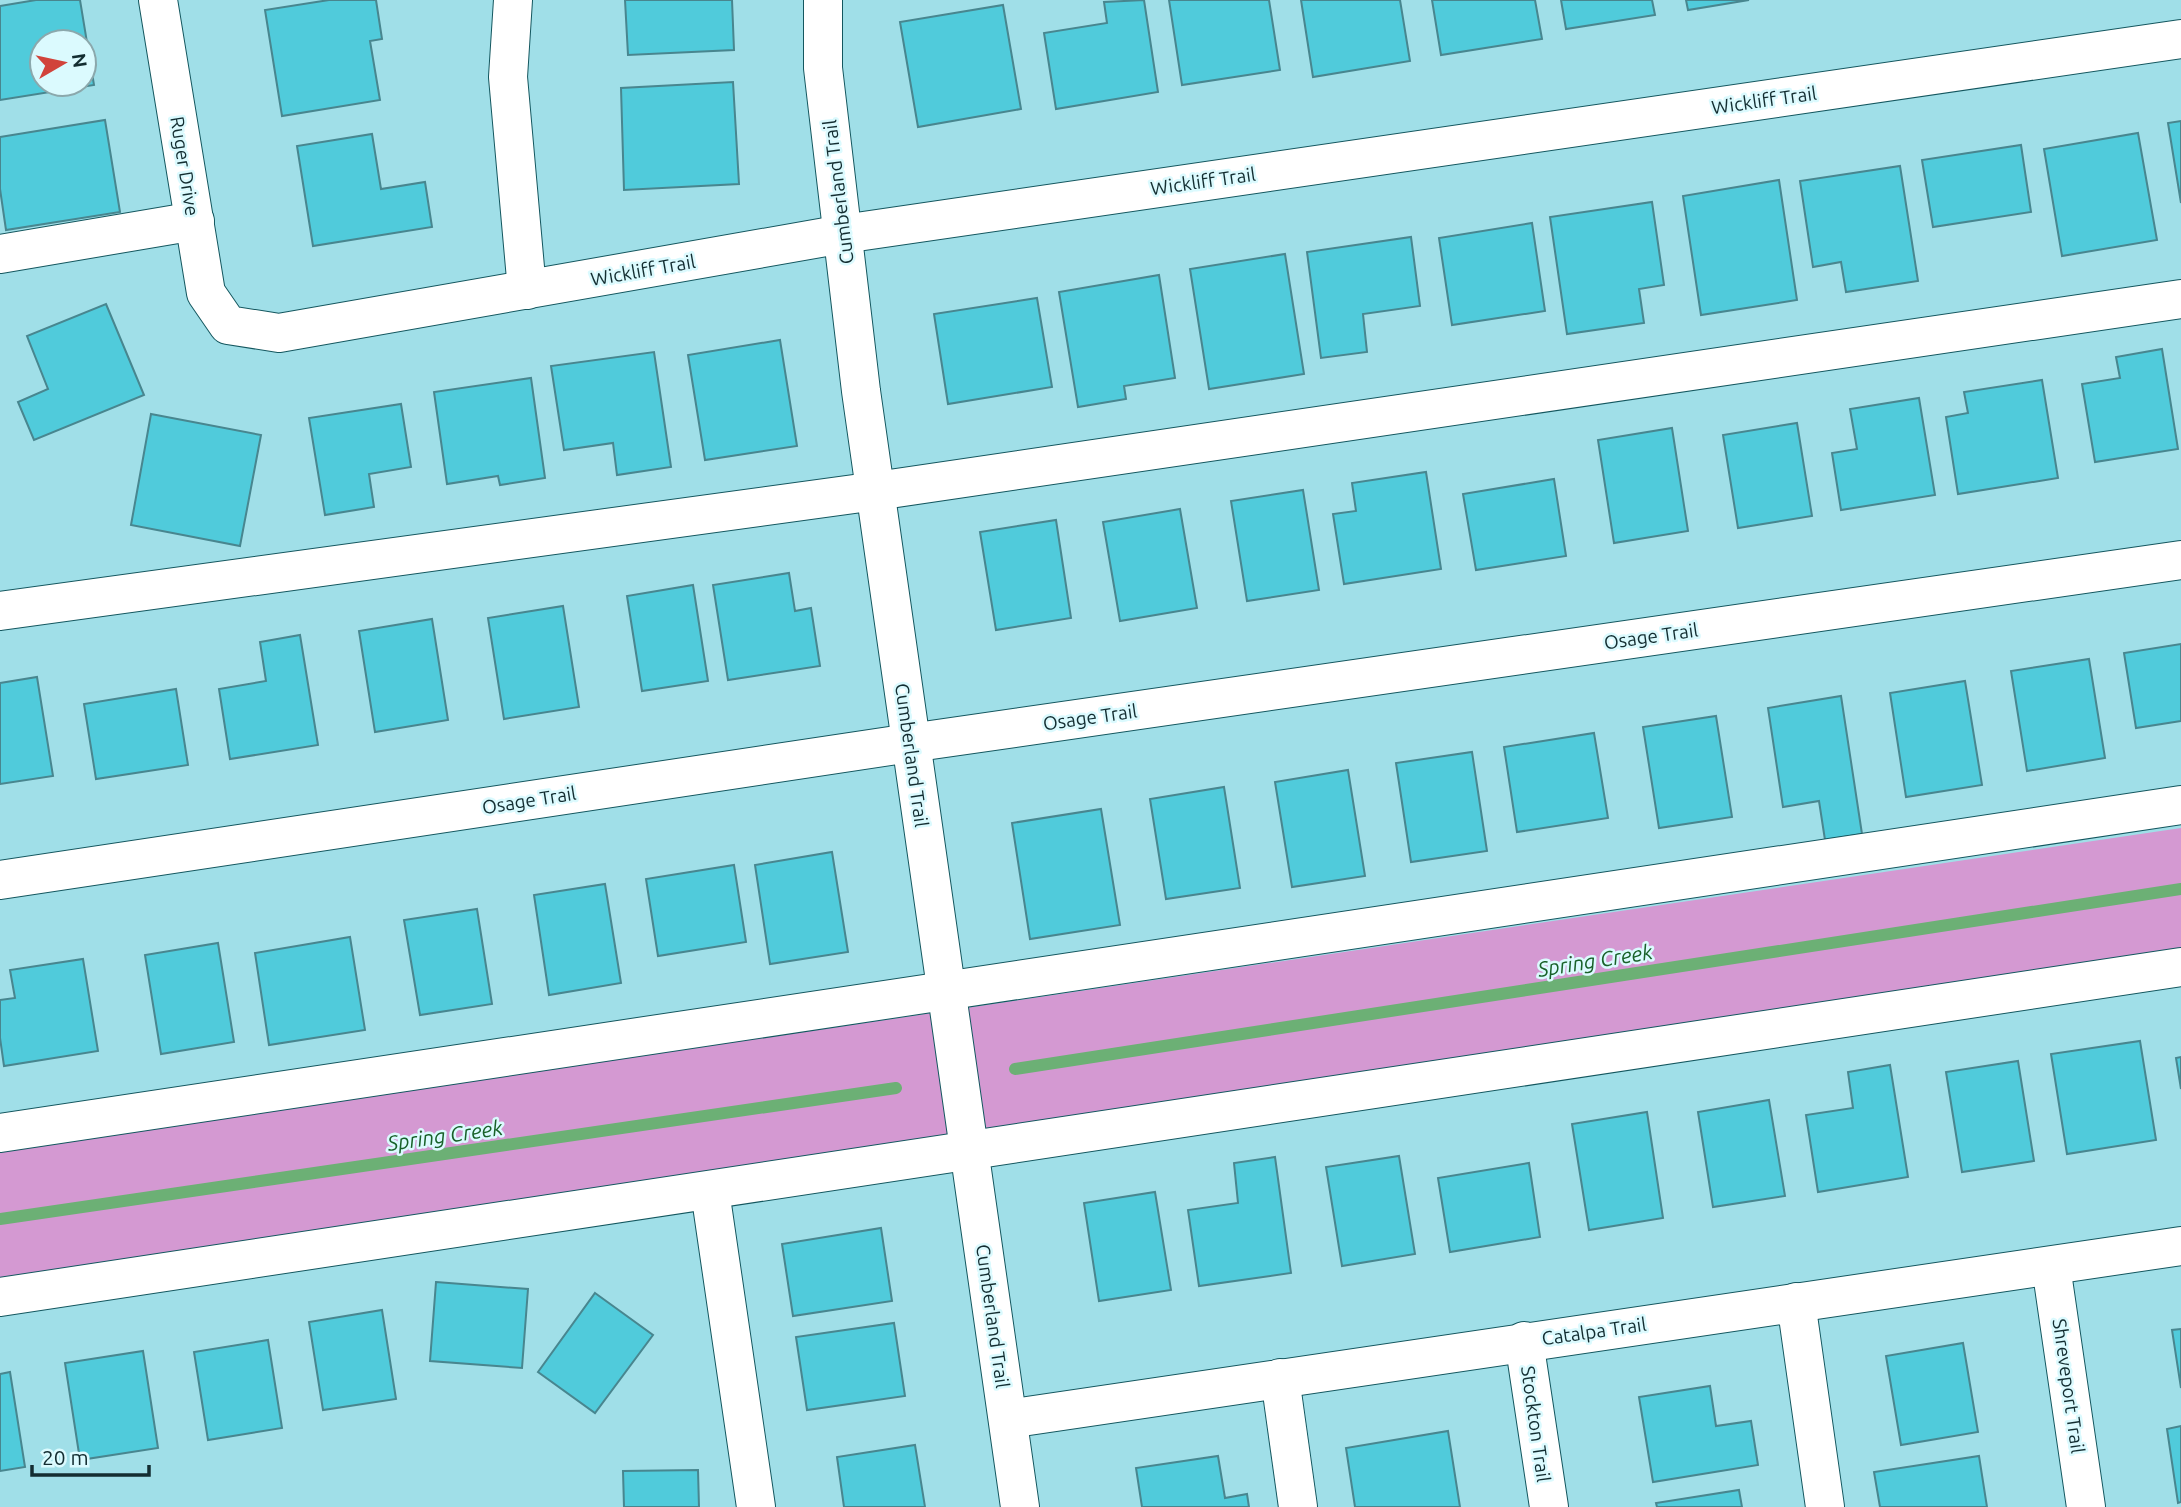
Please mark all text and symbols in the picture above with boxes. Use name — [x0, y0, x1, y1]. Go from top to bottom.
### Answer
north arrow — [28, 28, 98, 98]
text: N — [68, 52, 92, 69]
street label: Wickliff Trail — [1710, 82, 1818, 118]
street label: Ruger Drive — [166, 115, 204, 217]
street label: Cumberland Trail — [818, 119, 858, 265]
street label: Wickliff Trail — [1149, 163, 1257, 199]
street label: Wickliff Trail — [589, 250, 697, 290]
street label: Osage Trail — [1602, 618, 1700, 654]
street label: Cumberland Trail — [891, 682, 933, 828]
street label: Osage Trail — [1041, 699, 1139, 735]
street label: Osage Trail — [480, 782, 578, 818]
water label: Spring Creek — [1535, 939, 1654, 981]
water label: Spring Creek — [385, 1115, 504, 1155]
street label: Cumberland Trail — [972, 1243, 1014, 1389]
street label: Catalpa Trail — [1540, 1313, 1648, 1349]
street label: Shreveport Trail — [2049, 1317, 2089, 1455]
street label: Stockton Trail — [1517, 1364, 1555, 1484]
scale bar — [32, 1434, 149, 1478]
text: 20 m — [42, 1445, 89, 1469]

